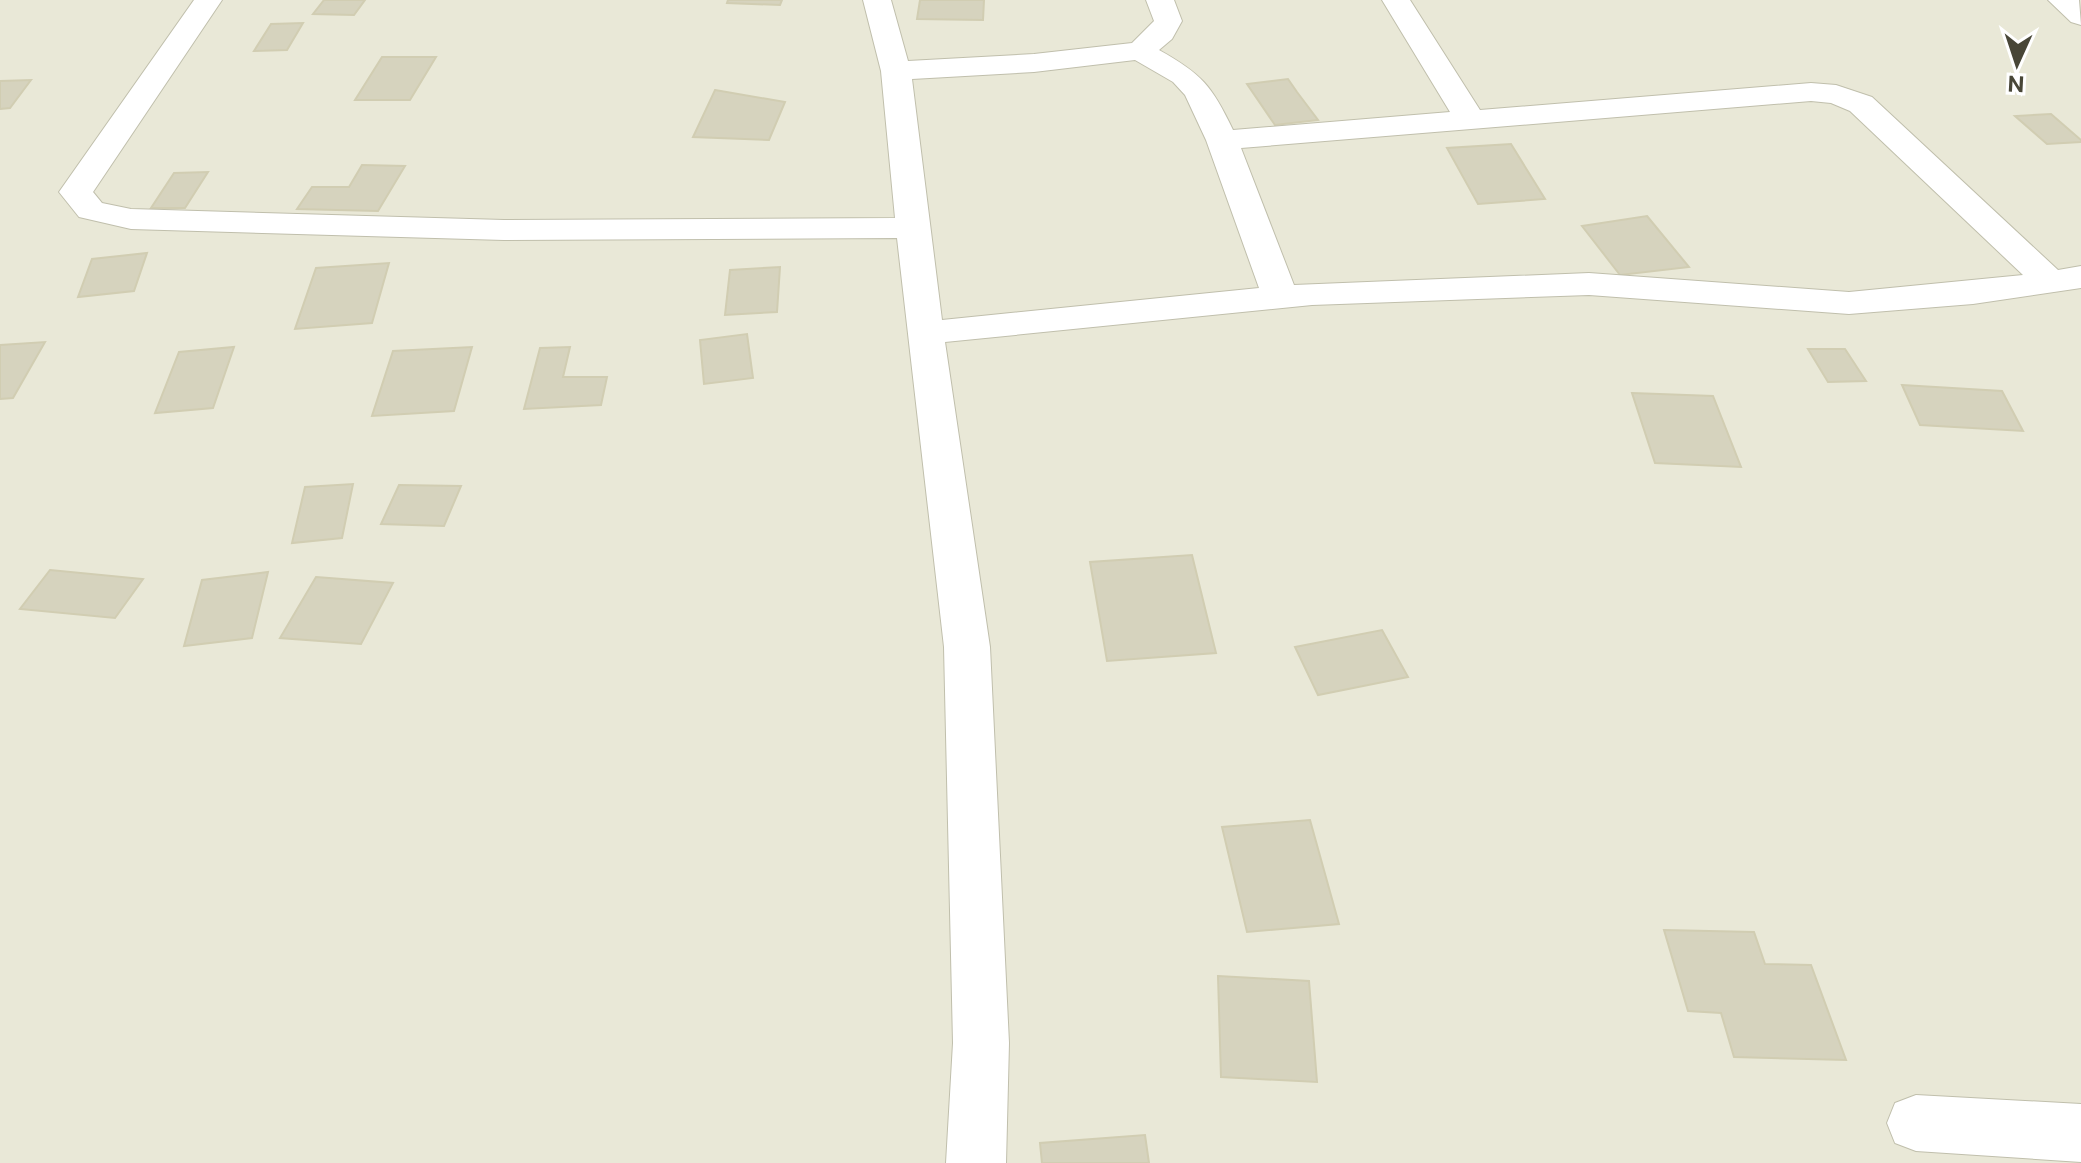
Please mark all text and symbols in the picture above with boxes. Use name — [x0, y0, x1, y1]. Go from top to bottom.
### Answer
north arrow — [1977, 24, 2057, 104]
text: N — [2007, 71, 2025, 97]

